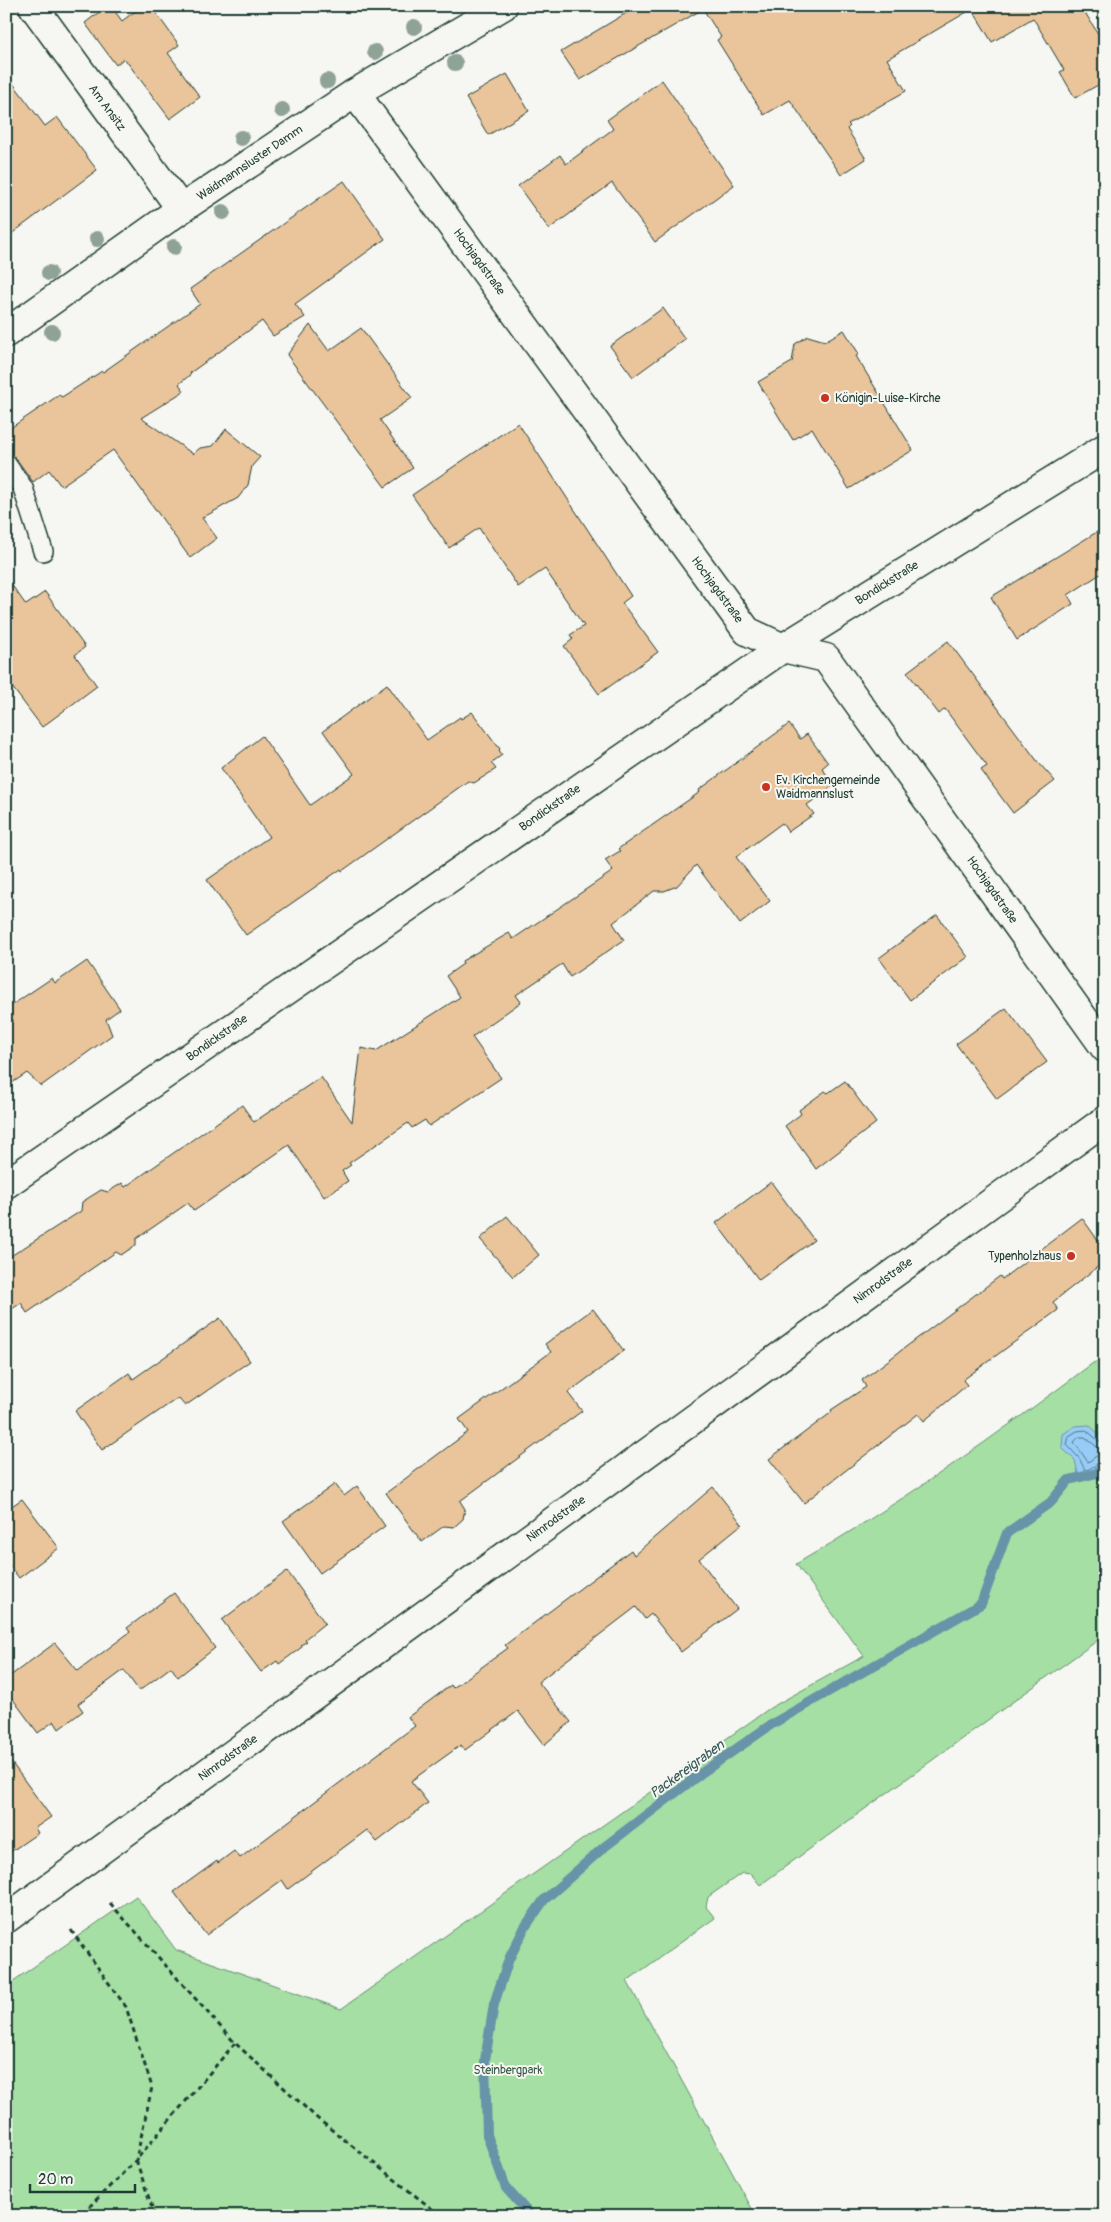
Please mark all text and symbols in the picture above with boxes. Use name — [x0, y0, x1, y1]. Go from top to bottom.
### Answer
street label: Am Ansitz — [85, 82, 129, 134]
street label: Waidmannsluster Damm — [194, 122, 306, 204]
street label: Hochjagdstraße — [450, 226, 508, 298]
place label: Königin-Luise-Kirche — [835, 391, 940, 406]
marker: Königin-Luise-Kirche — [819, 392, 831, 404]
street label: Hochjagdstraße — [688, 554, 746, 626]
street label: Bondickstraße — [853, 558, 921, 608]
place label: Ev. Kirchengemeinde Waidmannslust — [776, 773, 880, 802]
street label: Bondickstraße — [516, 781, 584, 835]
marker: Ev. Kirchengemeinde Waidmannslust — [760, 781, 772, 793]
street label: Hochjagdstraße — [963, 854, 1021, 927]
street label: Bondickstraße — [183, 1011, 251, 1065]
place label: Typenholzhaus — [988, 1249, 1062, 1264]
marker: Typenholzhaus — [1065, 1250, 1077, 1262]
street label: Nimrodstraße — [850, 1254, 916, 1308]
street label: Nimrodstraße — [523, 1492, 589, 1546]
street label: Nimrodstraße — [195, 1731, 261, 1785]
water label: Packereigraben — [647, 1736, 728, 1802]
park label: Steinbergpark — [473, 2063, 543, 2078]
scale bar — [30, 2162, 135, 2194]
text: 20 m — [38, 2170, 73, 2189]

